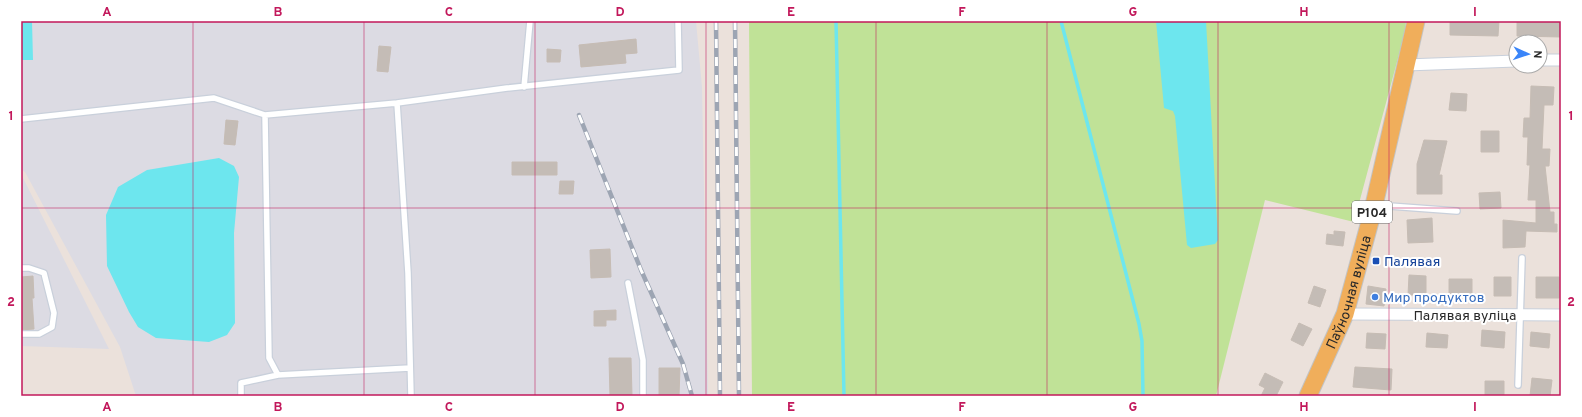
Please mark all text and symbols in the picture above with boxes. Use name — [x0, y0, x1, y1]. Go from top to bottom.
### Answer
text: A — [102, 5, 112, 21]
text: B — [274, 5, 283, 21]
text: C — [445, 5, 453, 21]
text: D — [615, 5, 625, 21]
text: E — [787, 5, 795, 21]
text: F — [958, 5, 966, 21]
text: G — [1129, 5, 1138, 21]
text: H — [1299, 5, 1309, 21]
text: I — [1473, 5, 1477, 21]
north arrow — [1508, 34, 1548, 74]
text: N — [1530, 50, 1544, 59]
text: 1 — [8, 109, 14, 125]
text: 1 — [1568, 109, 1574, 125]
road number: Р104 — [1352, 201, 1392, 223]
street label: Паўночная вуліца — [1323, 234, 1376, 352]
place label: Палявая — [1384, 254, 1440, 271]
marker: Палявая — [1371, 256, 1381, 266]
place label: Мир продуктов — [1383, 290, 1485, 307]
marker: Мир продуктов — [1370, 292, 1380, 302]
text: 2 — [7, 295, 15, 311]
text: 2 — [1567, 295, 1575, 311]
street label: Палявая вуліца — [1414, 308, 1516, 325]
text: A — [102, 400, 112, 416]
text: B — [274, 400, 283, 416]
text: C — [445, 400, 453, 416]
text: D — [615, 400, 625, 416]
text: E — [787, 400, 795, 416]
text: F — [958, 400, 966, 416]
text: G — [1129, 400, 1138, 416]
text: H — [1299, 400, 1309, 416]
text: I — [1473, 400, 1477, 416]

